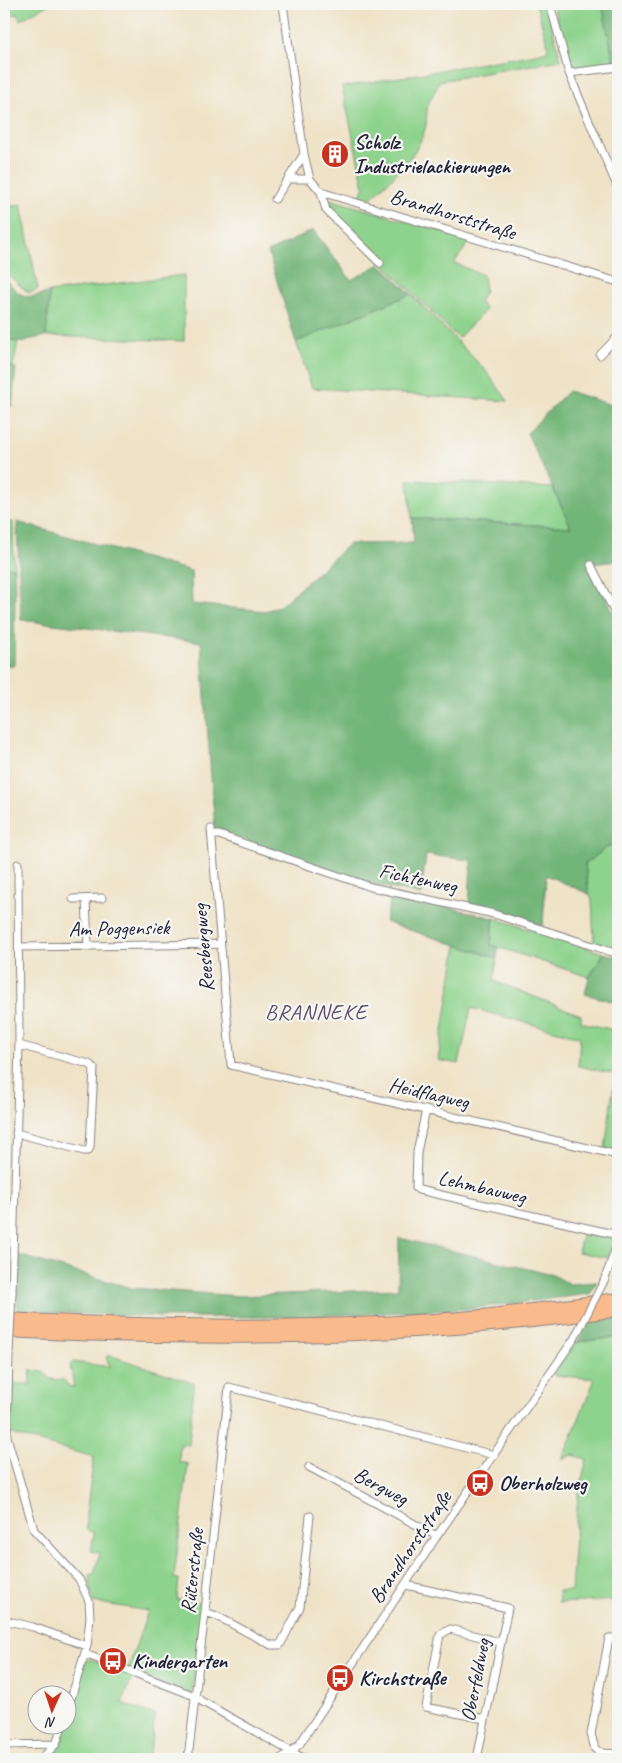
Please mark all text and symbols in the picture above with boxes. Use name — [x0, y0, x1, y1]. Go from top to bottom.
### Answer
place label: Scholz Industrielackierungen — [354, 129, 512, 179]
building icon: Scholz Industrielackierungen — [320, 139, 350, 169]
street label: Brandhorststraße — [387, 183, 521, 246]
street label: Fichtenweg — [377, 857, 461, 899]
street label: Reesbergweg — [186, 902, 220, 993]
street label: Am Poggensiek — [68, 914, 171, 942]
district label: BRANNEKE — [265, 998, 369, 1026]
street label: Heidflagweg — [386, 1071, 473, 1115]
street label: Lehmbauweg — [436, 1164, 530, 1210]
street label: Bergweg — [349, 1461, 414, 1512]
bus stop icon: Oberholzweg — [465, 1468, 495, 1498]
place label: Oberholzweg — [499, 1470, 588, 1496]
street label: Brandhorststraße — [363, 1484, 458, 1608]
street label: Rüterstraße — [175, 1525, 210, 1615]
street label: Oberfeldweg — [454, 1635, 496, 1724]
bus stop icon: Kindergarten — [98, 1646, 128, 1676]
place label: Kindergarten — [132, 1648, 229, 1674]
bus stop icon: Kirchstraße — [325, 1663, 355, 1693]
place label: Kirchstraße — [359, 1665, 447, 1691]
north arrow — [28, 1686, 78, 1736]
text: N — [44, 1714, 56, 1731]

